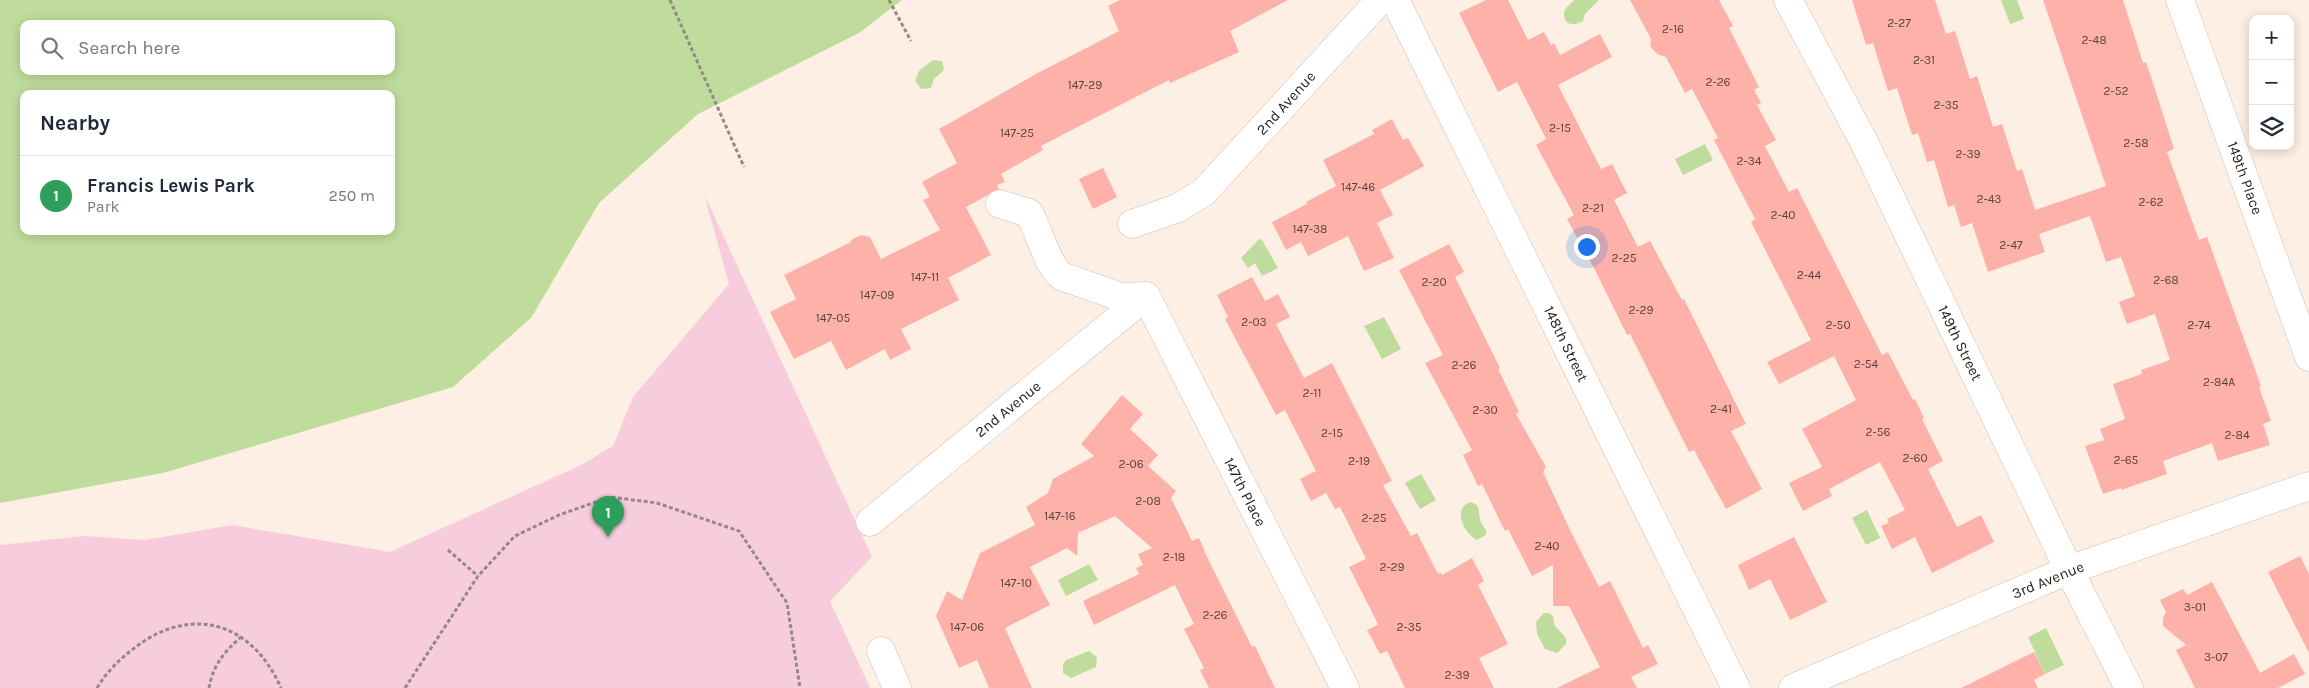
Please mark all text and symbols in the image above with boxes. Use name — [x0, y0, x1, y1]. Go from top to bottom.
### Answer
map controls — [2249, 15, 2294, 150]
button: + — [2249, 15, 2294, 60]
house number: 2-27 — [1887, 16, 1911, 30]
search box — [20, 20, 395, 75]
house number: 2-16 — [1662, 22, 1684, 36]
house number: 2-48 — [2081, 33, 2107, 47]
icon: search — [38, 34, 66, 62]
text: Search here — [78, 37, 180, 59]
house number: 2-31 — [1913, 53, 1935, 67]
button: − — [2249, 60, 2294, 105]
street label: 2nd Avenue — [1253, 67, 1319, 139]
house number: 2-26 — [1706, 75, 1731, 89]
house number: 147-29 — [1068, 78, 1102, 92]
house number: 2-52 — [2104, 84, 2128, 98]
house number: 2-35 — [1934, 98, 1959, 112]
button: layers — [2249, 105, 2294, 150]
text: Nearby — [40, 111, 110, 135]
house number: 2-15 — [1549, 121, 1571, 135]
house number: 147-25 — [1000, 126, 1034, 140]
house number: 2-58 — [2123, 136, 2149, 150]
street label: 149th Place — [2223, 139, 2267, 217]
house number: 2-39 — [1955, 147, 1981, 161]
house number: 2-34 — [1737, 154, 1762, 168]
text: Francis Lewis Park — [87, 175, 255, 197]
house number: 147-46 — [1341, 180, 1375, 194]
text: 1 — [53, 186, 59, 205]
text: 250 m — [328, 186, 375, 205]
house number: 2-43 — [1977, 192, 2001, 206]
house number: 2-62 — [2139, 195, 2164, 209]
text: Park — [87, 197, 119, 216]
house number: 2-21 — [1582, 201, 1604, 215]
house number: 2-40 — [1771, 208, 1795, 222]
house number: 147-38 — [1293, 222, 1327, 236]
your location — [1574, 234, 1600, 260]
house number: 2-47 — [1999, 238, 2023, 252]
house number: 2-25 — [1612, 251, 1637, 265]
house number: 2-44 — [1797, 268, 1822, 282]
house number: 147-11 — [911, 270, 939, 284]
house number: 2-68 — [2153, 273, 2179, 287]
house number: 2-20 — [1421, 275, 1447, 289]
house number: 147-09 — [860, 288, 894, 302]
street label: 149th Street — [1934, 302, 1986, 384]
street label: 148th Street — [1540, 303, 1592, 385]
house number: 2-29 — [1628, 303, 1654, 317]
house number: 147-05 — [816, 311, 850, 325]
house number: 2-03 — [1241, 315, 1267, 329]
house number: 2-50 — [1825, 318, 1851, 332]
house number: 2-74 — [2187, 318, 2211, 332]
house number: 2-54 — [1854, 357, 1879, 371]
house number: 2-26 — [1452, 358, 1477, 372]
house number: 2-84A — [2203, 375, 2235, 389]
street label: 2nd Avenue — [971, 377, 1045, 441]
house number: 2-11 — [1302, 386, 1322, 400]
house number: 2-41 — [1710, 402, 1732, 416]
house number: 2-30 — [1472, 403, 1498, 417]
house number: 2-56 — [1866, 425, 1891, 439]
house number: 2-15 — [1321, 426, 1343, 440]
house number: 2-84 — [2224, 428, 2250, 442]
house number: 2-60 — [1902, 451, 1928, 465]
house number: 2-65 — [2114, 453, 2139, 467]
house number: 2-19 — [1348, 454, 1370, 468]
street label: 147th Place — [1220, 455, 1270, 529]
house number: 2-06 — [1118, 457, 1144, 471]
house number: 2-08 — [1135, 494, 1161, 508]
pin: 1 — [592, 496, 624, 537]
house number: 147-16 — [1044, 509, 1076, 523]
house number: 2-25 — [1362, 511, 1387, 525]
house number: 2-40 — [1535, 539, 1559, 553]
house number: 2-18 — [1163, 550, 1185, 564]
street label: 3rd Avenue — [2009, 557, 2087, 603]
house number: 2-29 — [1379, 560, 1405, 574]
house number: 147-10 — [1000, 576, 1032, 590]
house number: 3-01 — [2184, 600, 2206, 614]
house number: 2-26 — [1203, 608, 1228, 622]
house number: 147-06 — [950, 620, 984, 634]
house number: 2-35 — [1397, 620, 1422, 634]
house number: 3-07 — [2204, 650, 2228, 664]
house number: 2-39 — [1444, 668, 1470, 682]

